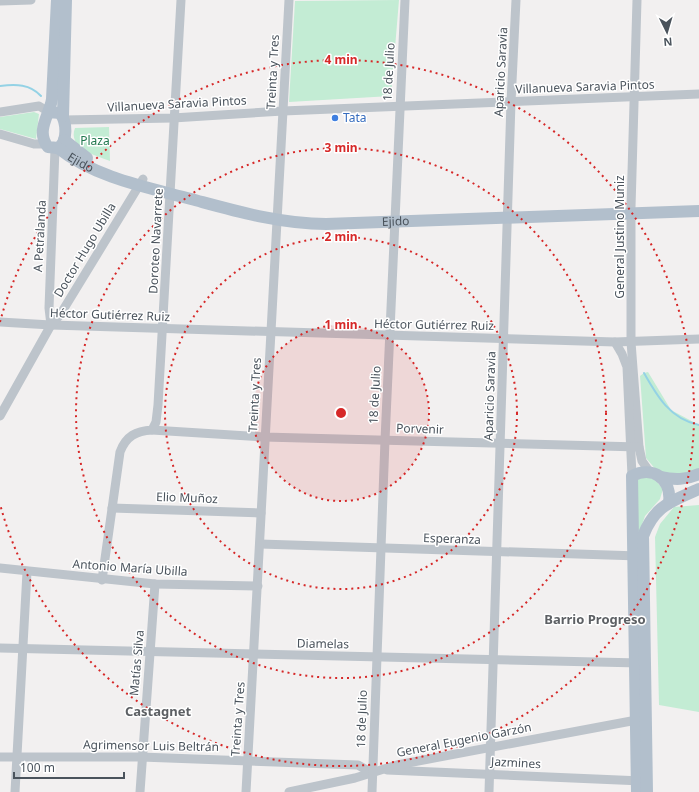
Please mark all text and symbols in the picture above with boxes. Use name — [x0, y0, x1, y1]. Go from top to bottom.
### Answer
north arrow — [647, 12, 687, 52]
street label: Aparicio Saravia — [490, 27, 511, 117]
street label: Treinta y Tres — [262, 34, 283, 110]
text: N — [663, 35, 673, 50]
street label: 18 de Julio — [378, 42, 399, 102]
text: 4 min — [324, 51, 358, 68]
street label: Villanueva Saravia Pintos — [515, 76, 655, 97]
street label: Villanueva Saravia Pintos — [107, 91, 247, 116]
place label: Tata — [343, 109, 367, 126]
marker: Tata — [330, 113, 340, 123]
park label: Plaza — [80, 132, 110, 149]
text: 3 min — [324, 139, 358, 156]
street label: Ejido — [64, 148, 97, 176]
street label: General Justino Muniz — [611, 175, 628, 299]
street label: Doroteo Navarrete — [144, 188, 167, 294]
street label: Doctor Hugo Ubilla — [50, 199, 120, 300]
street label: A Petralanda — [29, 200, 50, 272]
street label: Ejido — [382, 212, 410, 230]
text: 2 min — [324, 228, 358, 245]
street label: Héctor Gutiérrez Ruiz — [50, 304, 171, 325]
street label: Héctor Gutiérrez Ruiz — [374, 315, 495, 334]
text: 1 min — [324, 316, 358, 333]
street label: Aparicio Saravia — [479, 351, 500, 441]
street label: Treinta y Tres — [244, 357, 265, 433]
street label: 18 de Julio — [364, 365, 385, 425]
centre of rings — [334, 406, 348, 420]
street label: Porvenir — [396, 419, 444, 438]
street label: Elio Muñoz — [156, 488, 219, 507]
street label: Esperanza — [423, 529, 481, 548]
street label: Antonio María Ubilla — [72, 555, 188, 580]
district label: Barrio Progreso — [544, 610, 646, 628]
street label: Matías Silva — [125, 629, 148, 697]
street label: Diamelas — [297, 635, 349, 652]
street label: Treinta y Tres — [226, 681, 249, 757]
street label: 18 de Julio — [352, 690, 371, 748]
district label: Castagnet — [125, 702, 191, 720]
street label: General Eugenio Garzón — [395, 718, 533, 761]
street label: Agrimensor Luis Beltrán — [83, 736, 219, 755]
street label: Jazmines — [490, 753, 542, 772]
scale bar — [14, 754, 124, 780]
text: 100 m — [20, 759, 55, 776]

